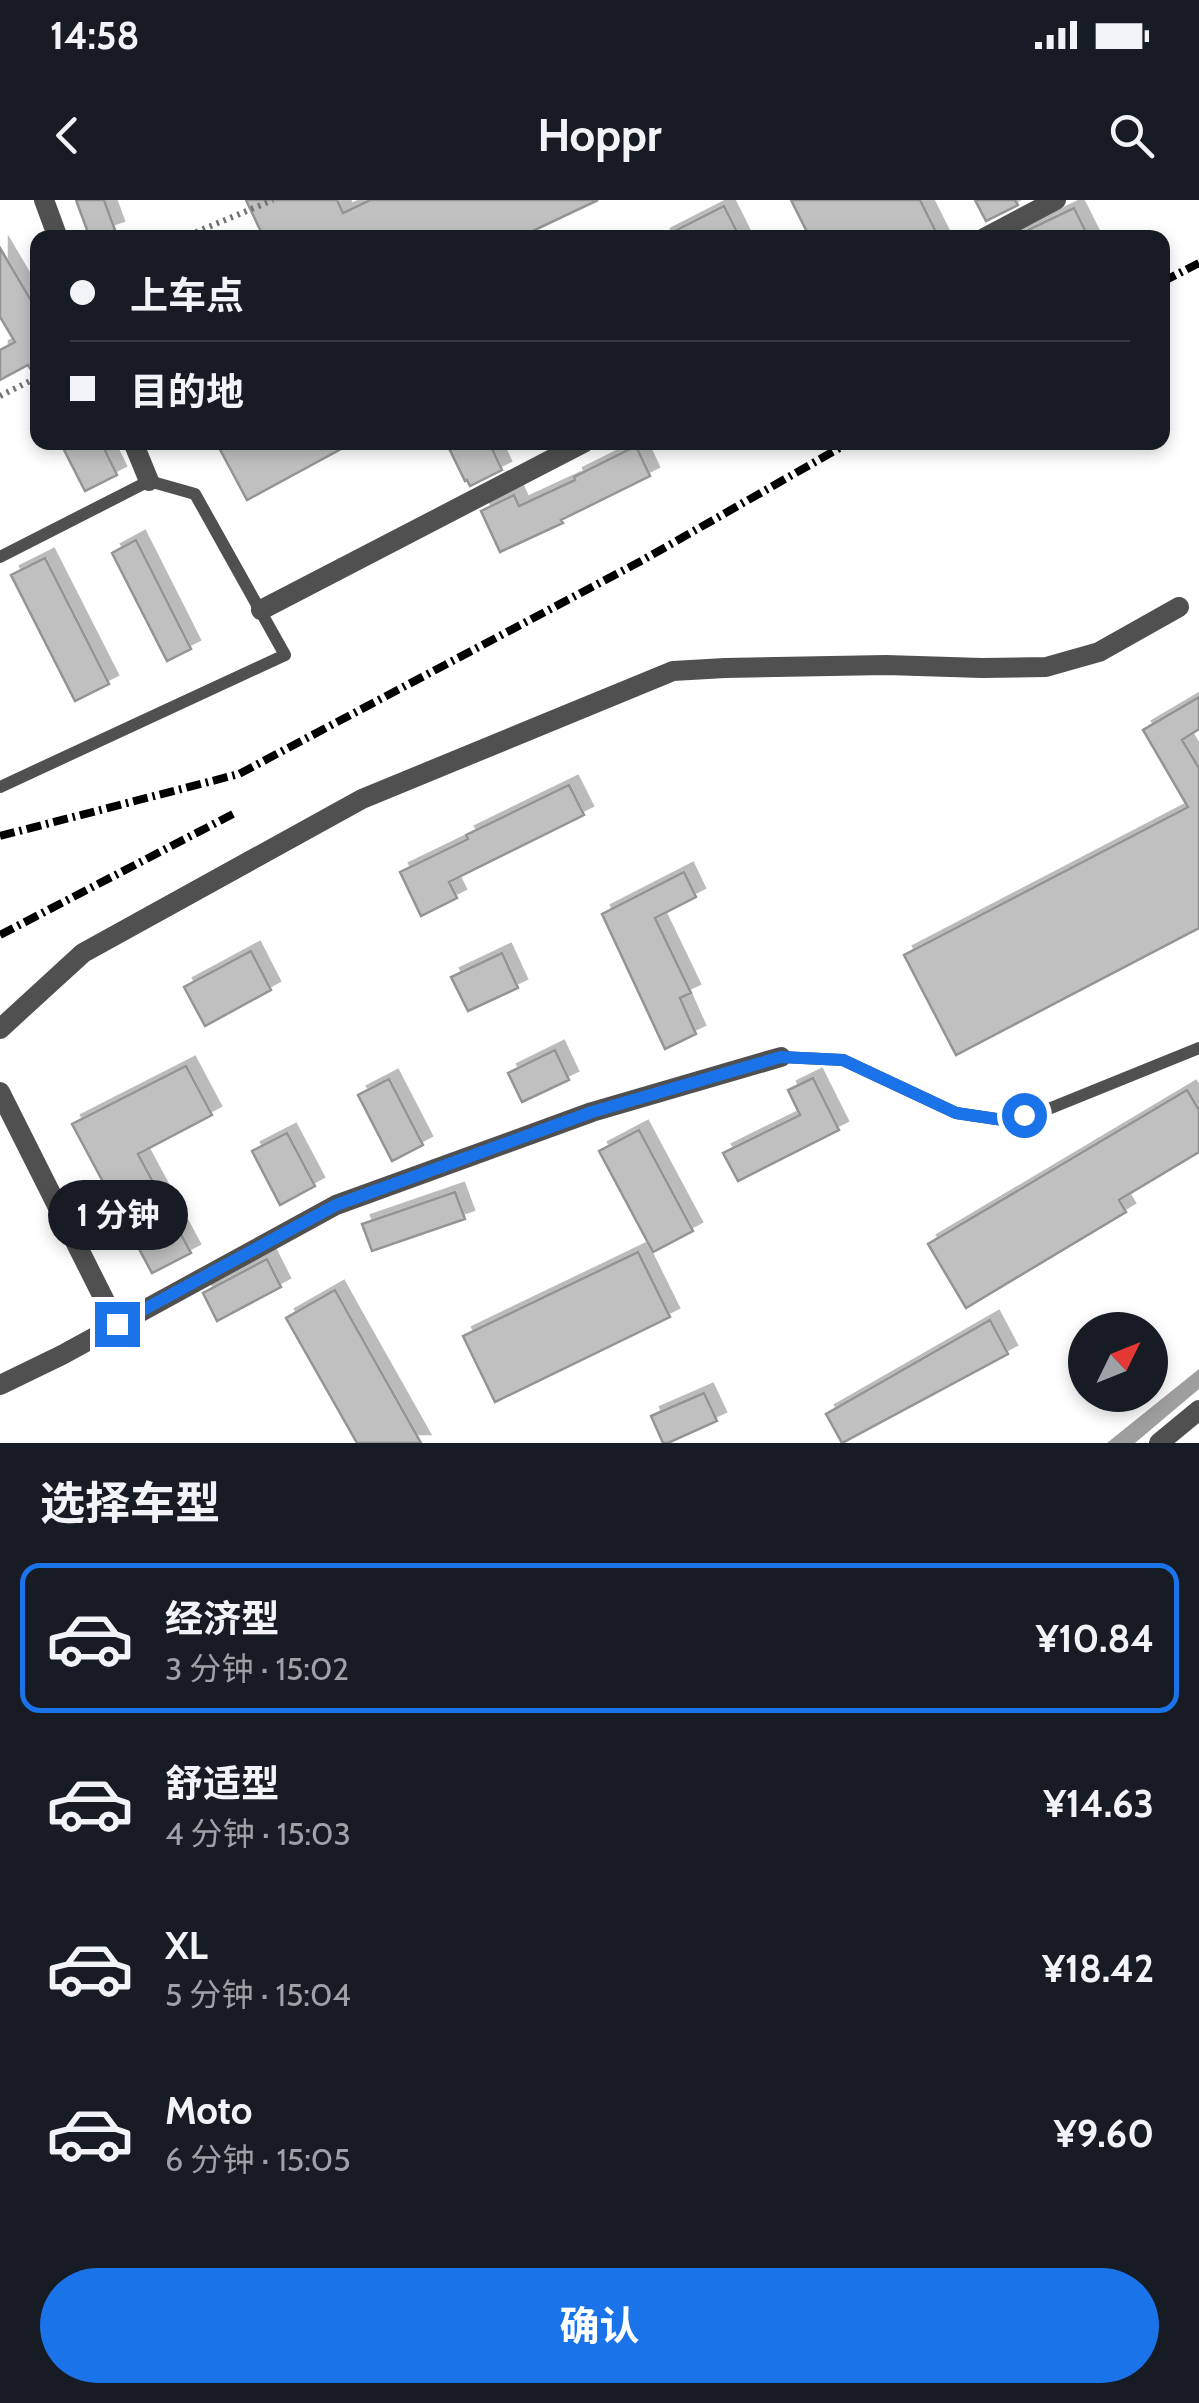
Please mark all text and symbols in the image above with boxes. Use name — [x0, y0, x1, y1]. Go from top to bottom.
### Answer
text: 14:58 — [50, 12, 139, 59]
icon: back — [40, 108, 95, 163]
text: Hoppr — [537, 108, 662, 162]
icon: search — [1104, 108, 1159, 163]
text: 上车点 — [130, 272, 244, 319]
text: 目的地 — [130, 368, 244, 415]
route start — [1002, 1093, 1047, 1138]
callout: 1 分钟 — [47, 1179, 187, 1249]
text: 1 分钟 — [76, 1195, 160, 1234]
route end — [95, 1302, 140, 1347]
north arrow — [1068, 1312, 1168, 1412]
map controls — [1068, 1312, 1168, 1412]
text: 选择车型 — [40, 1476, 220, 1530]
icon: car — [45, 1593, 135, 1683]
text: 经济型 — [165, 1595, 279, 1642]
text: ¥10.84 — [1036, 1615, 1154, 1662]
text: 3 分钟 · 15:02 — [165, 1649, 349, 1688]
icon: car — [45, 1758, 135, 1848]
text: 舒适型 — [165, 1760, 279, 1807]
text: ¥14.63 — [1043, 1780, 1154, 1827]
text: 4 分钟 · 15:03 — [165, 1814, 351, 1853]
text: XL — [165, 1922, 208, 1969]
icon: car — [45, 1923, 135, 2013]
text: ¥18.42 — [1042, 1945, 1154, 1992]
text: 5 分钟 · 15:04 — [165, 1975, 351, 2014]
text: Moto — [165, 2087, 252, 2134]
icon: car — [45, 2088, 135, 2178]
text: ¥9.60 — [1054, 2110, 1154, 2157]
text: 6 分钟 · 15:05 — [165, 2140, 350, 2179]
button: 确认 — [40, 2268, 1159, 2383]

